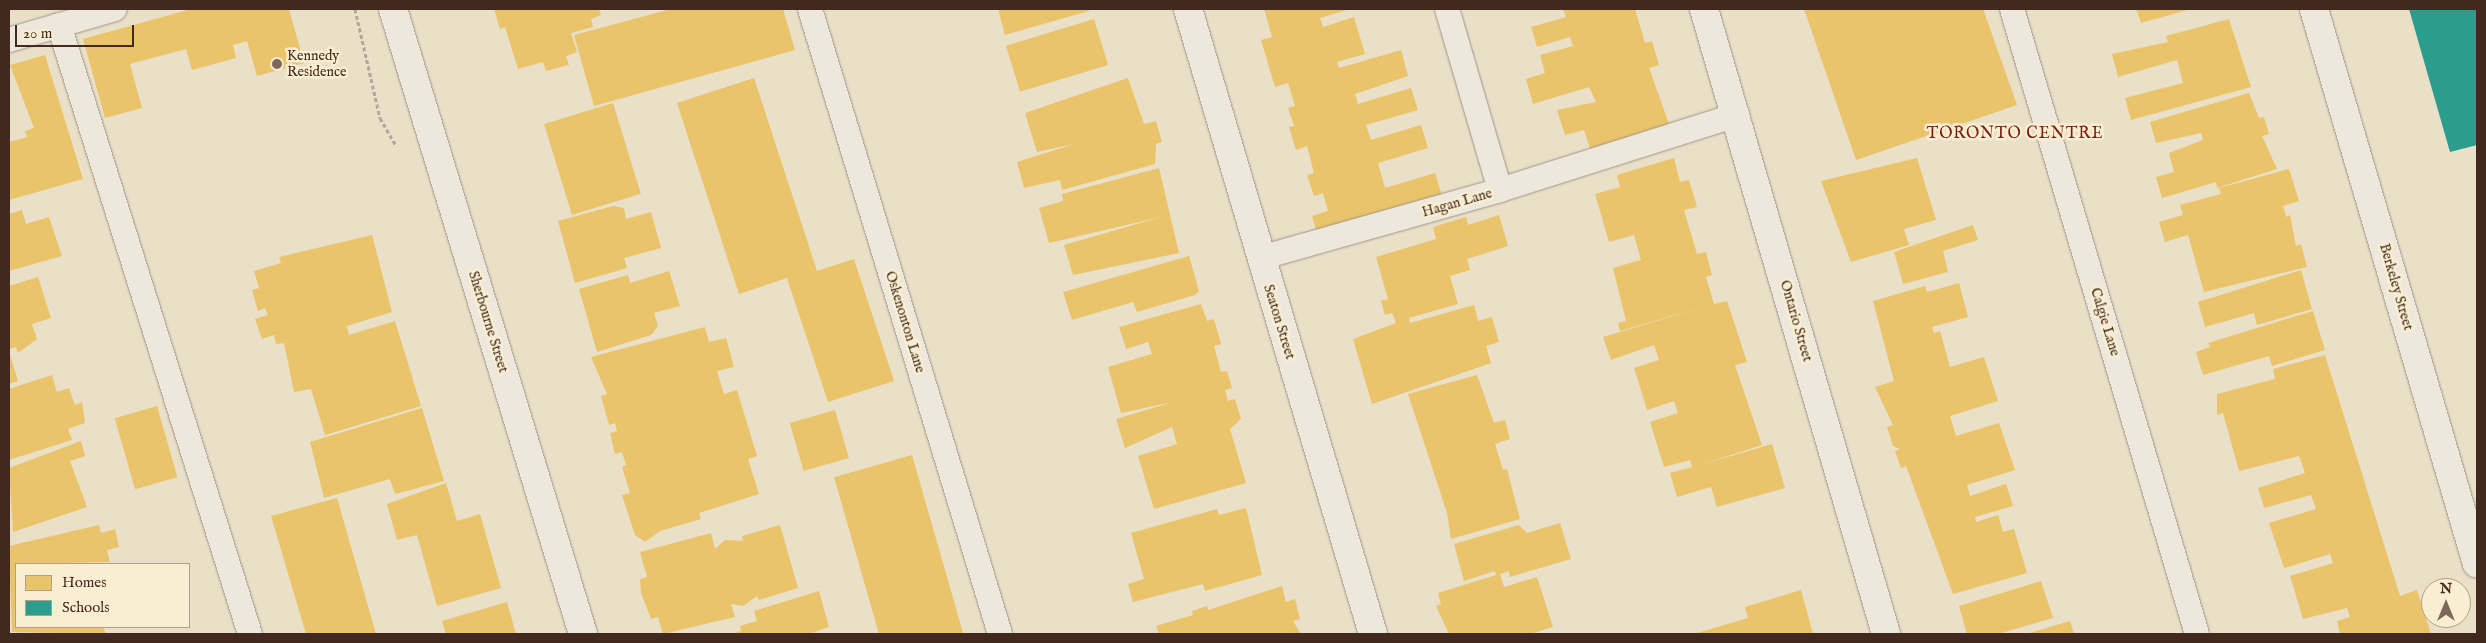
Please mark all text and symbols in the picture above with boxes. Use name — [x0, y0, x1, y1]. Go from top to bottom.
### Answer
scale bar — [18, 15, 136, 47]
text: 20 m — [23, 24, 52, 43]
place label: Kennedy Residence — [287, 48, 346, 80]
marker: Kennedy Residence — [271, 58, 283, 70]
district label: TORONTO CENTRE — [1925, 124, 2105, 144]
street label: Hagan Lane — [1420, 185, 1494, 221]
street label: Berkeley Street — [2376, 242, 2416, 332]
street label: Sherbourne Street — [465, 269, 511, 375]
street label: Oskenonton Lane — [882, 269, 928, 375]
street label: Ontario Street — [1776, 278, 1816, 364]
street label: Seaton Street — [1260, 283, 1298, 361]
street label: Calgie Lane — [2087, 286, 2123, 358]
legend — [15, 563, 190, 628]
text: Homes — [62, 573, 106, 592]
north arrow — [2421, 578, 2471, 628]
text: N — [2440, 580, 2452, 598]
text: Schools — [62, 598, 110, 617]

